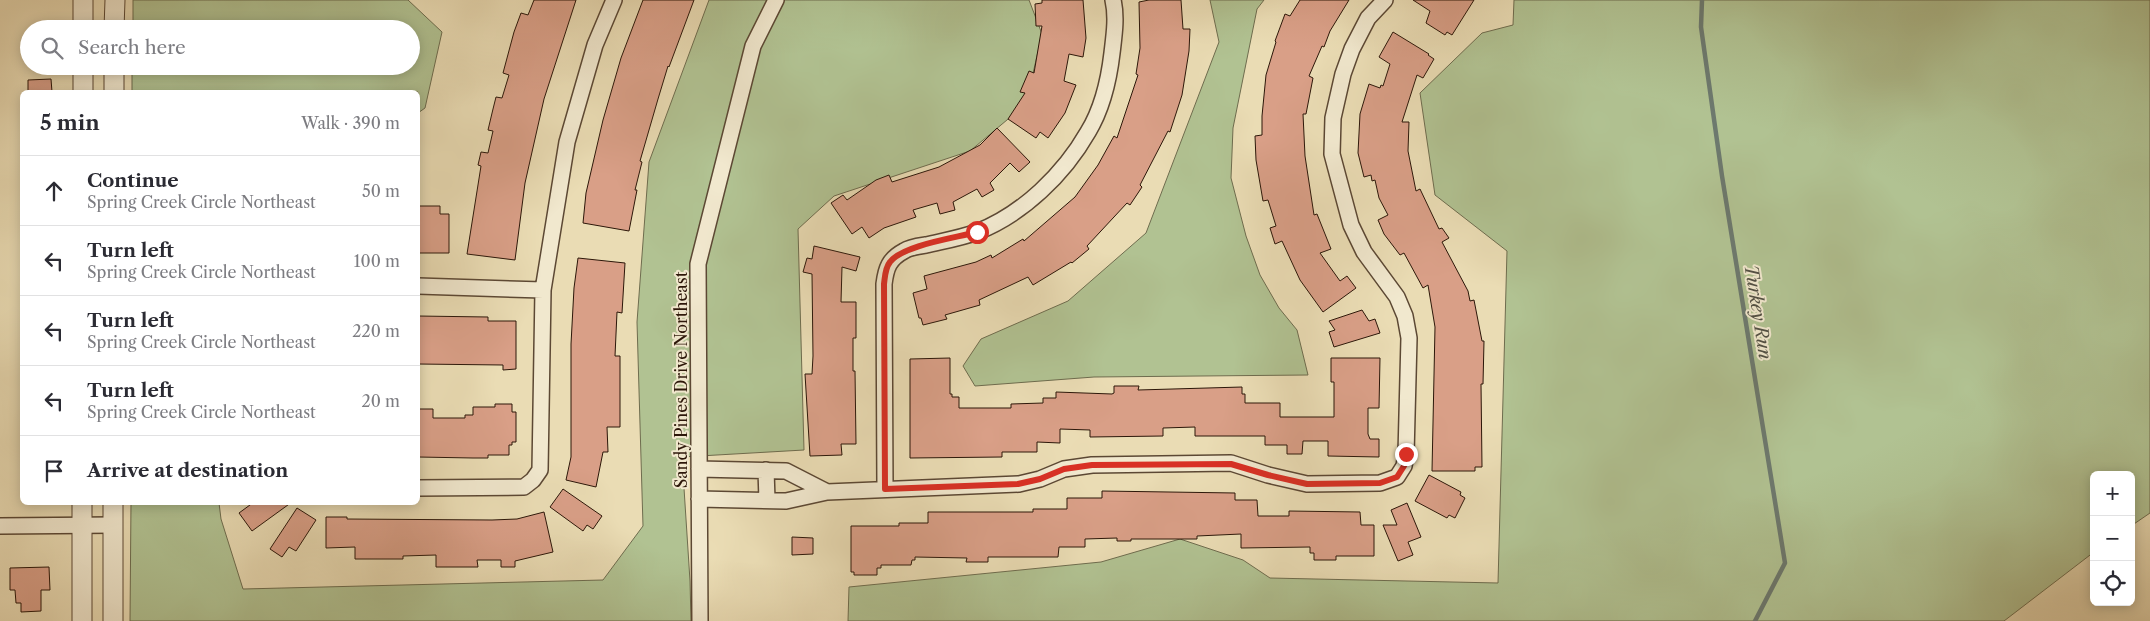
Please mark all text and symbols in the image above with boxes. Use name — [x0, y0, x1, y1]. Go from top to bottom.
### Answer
search box — [20, 20, 420, 75]
icon: search — [38, 34, 66, 62]
text: Search here — [78, 36, 186, 59]
text: 5 min — [40, 110, 100, 135]
text: Walk · 390 m — [301, 113, 400, 133]
text: Continue — [87, 169, 179, 192]
icon: ahead — [40, 177, 68, 205]
text: 50 m — [362, 181, 400, 201]
text: Spring Creek Circle Northeast — [87, 192, 316, 212]
route start — [966, 221, 989, 244]
text: Turn left — [87, 239, 174, 262]
icon: left — [40, 247, 68, 275]
text: 100 m — [354, 251, 400, 271]
text: Spring Creek Circle Northeast — [87, 262, 316, 282]
water label: Turkey Run — [1740, 263, 1776, 361]
street label: Sandy Pines Drive Northeast — [671, 271, 691, 488]
text: Turn left — [87, 309, 174, 332]
icon: left — [40, 317, 68, 345]
text: 220 m — [352, 321, 400, 341]
text: Spring Creek Circle Northeast — [87, 332, 316, 352]
text: Turn left — [87, 379, 174, 402]
icon: left — [40, 387, 68, 415]
text: 20 m — [361, 391, 400, 411]
text: Spring Creek Circle Northeast — [87, 402, 316, 422]
route end — [1395, 443, 1418, 466]
icon: arrive — [40, 457, 68, 485]
text: Arrive at destination — [87, 459, 288, 482]
map controls — [2090, 471, 2135, 606]
button: + — [2090, 471, 2135, 516]
button: − — [2090, 516, 2135, 561]
button: locate — [2090, 561, 2135, 606]

